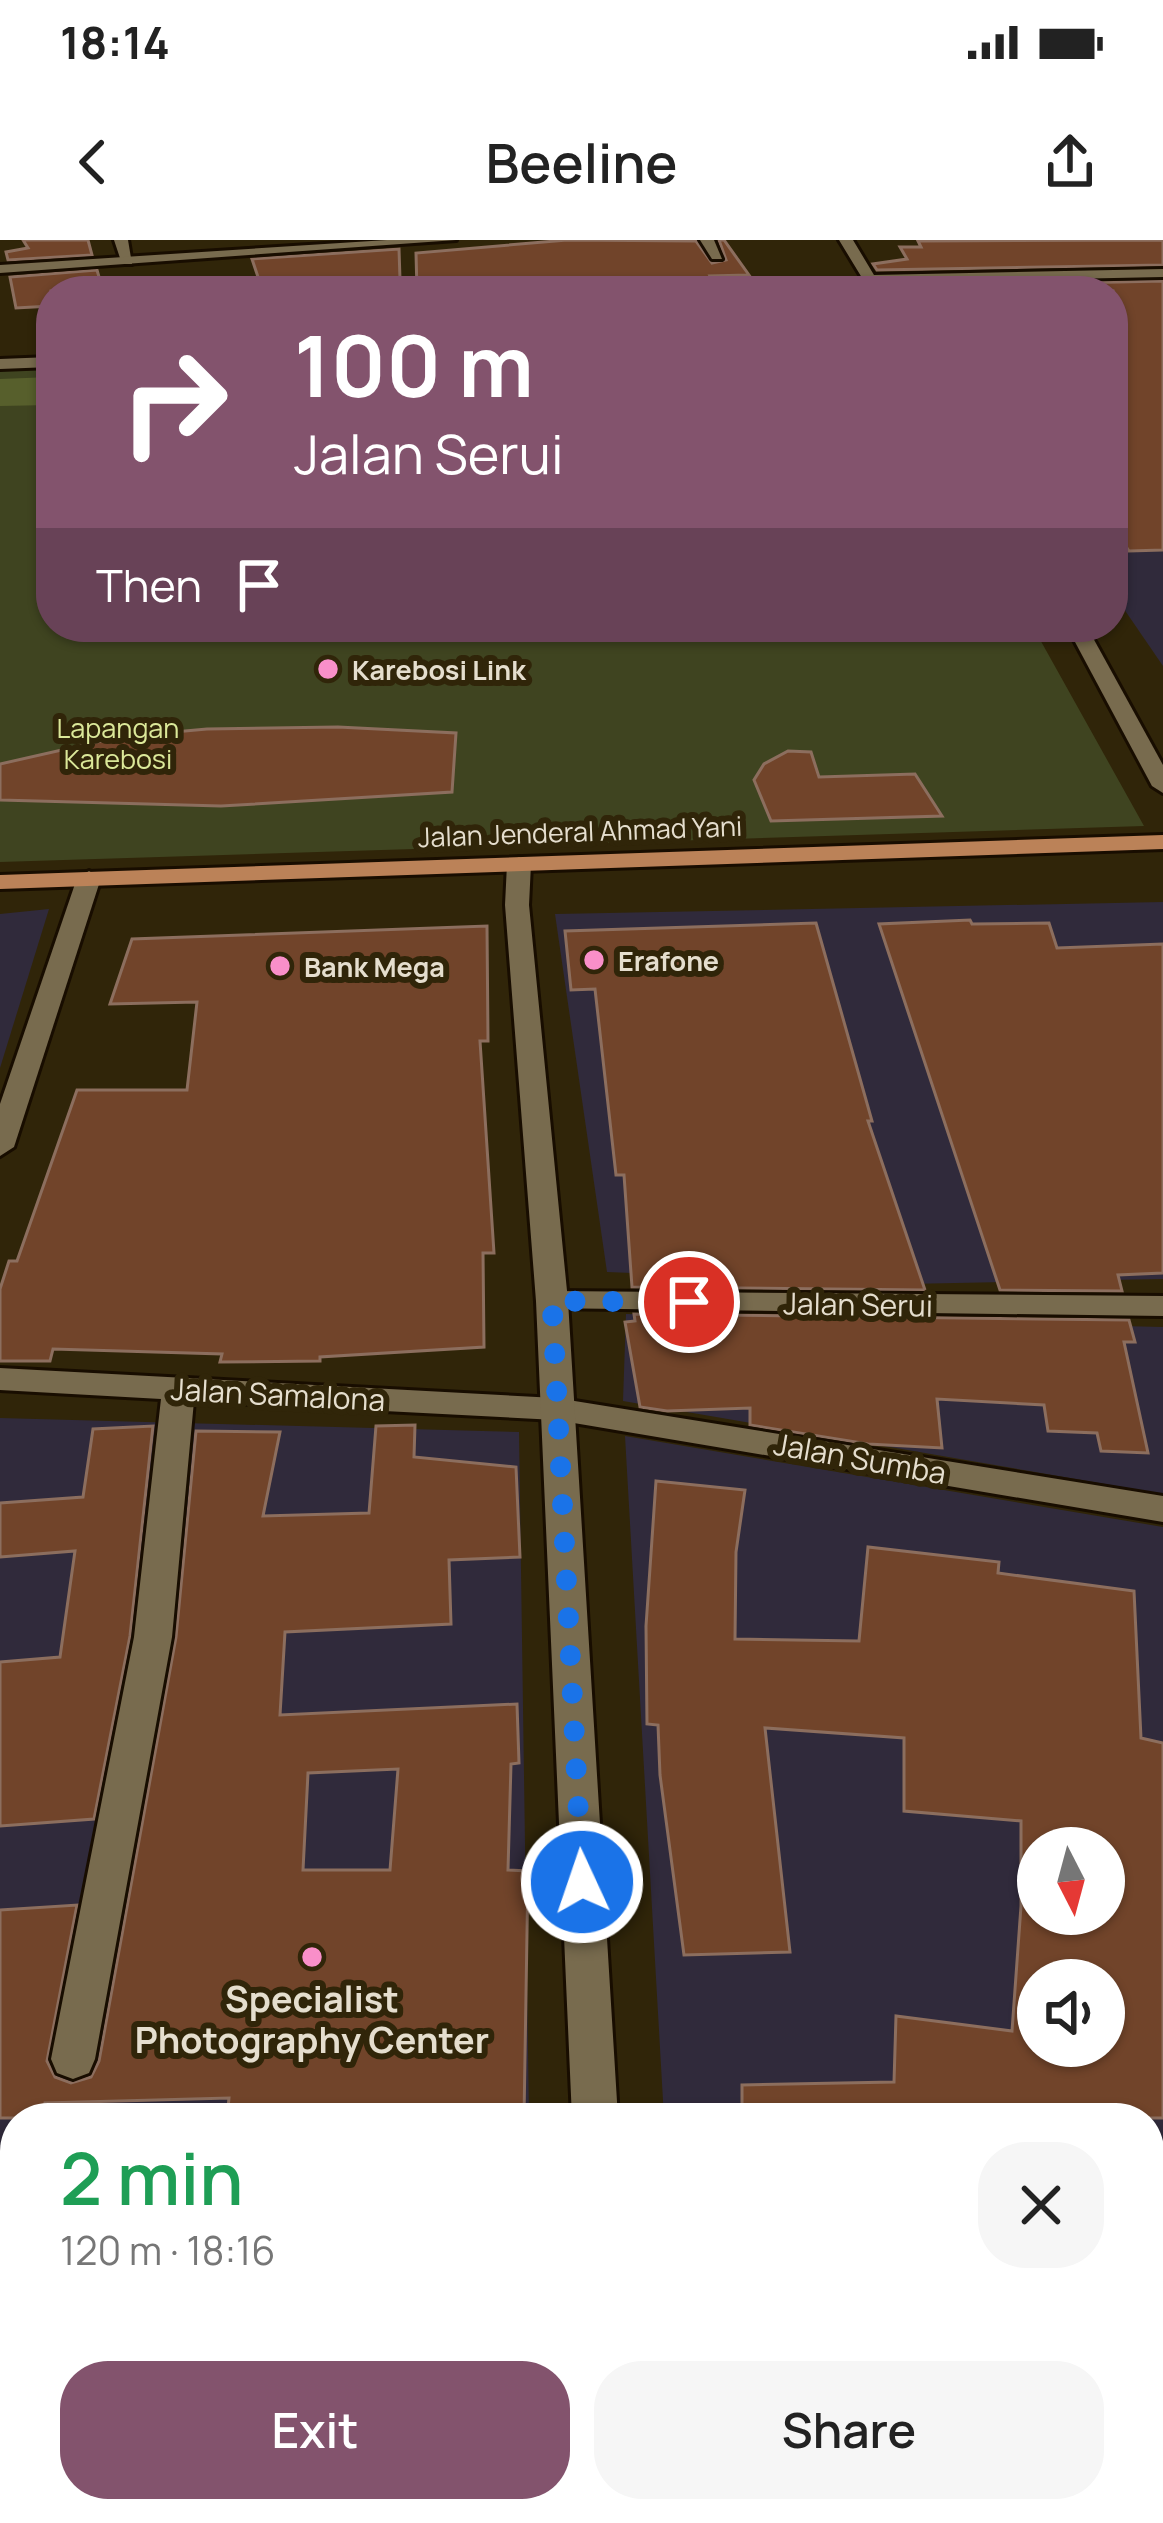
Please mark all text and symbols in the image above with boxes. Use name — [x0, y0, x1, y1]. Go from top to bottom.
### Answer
text: 18:14 — [60, 11, 170, 73]
text: Beeline — [486, 125, 677, 199]
icon: back — [60, 129, 126, 195]
icon: share — [1037, 129, 1103, 195]
text: 100 m — [294, 307, 534, 422]
icon: right — [96, 324, 252, 480]
text: Jalan Serui — [294, 416, 564, 490]
icon: arrive — [226, 552, 292, 618]
text: Then — [96, 554, 202, 616]
place label: Karebosi Link — [352, 651, 527, 688]
marker: Karebosi Link — [315, 656, 341, 682]
park label: Lapangan Karebosi — [57, 709, 179, 777]
street label: Jalan Jenderal Ahmad Yani — [417, 807, 743, 855]
place label: Erafone — [618, 942, 719, 979]
marker: Erafone — [581, 947, 607, 973]
place label: Bank Mega — [304, 948, 445, 985]
marker: Bank Mega — [267, 953, 293, 979]
pin — [638, 1251, 740, 1353]
icon: arrive — [656, 1269, 722, 1335]
street label: Jalan Serui — [783, 1282, 933, 1326]
street label: Jalan Samalona — [170, 1368, 386, 1420]
street label: Jalan Sumba — [771, 1423, 949, 1493]
position arrow — [519, 1819, 645, 1945]
north arrow — [1017, 1827, 1125, 1935]
map controls — [1017, 1827, 1125, 2067]
marker: Specialist Photography Center — [299, 1944, 325, 1970]
button: sound — [1017, 1959, 1125, 2067]
place label: Specialist Photography Center — [135, 1974, 489, 2064]
text: 2 min — [60, 2128, 244, 2227]
button: close — [978, 2142, 1104, 2268]
text: 120 m · 18:16 — [60, 2223, 275, 2277]
button: Exit — [60, 2361, 570, 2499]
button: Share — [594, 2361, 1104, 2499]

